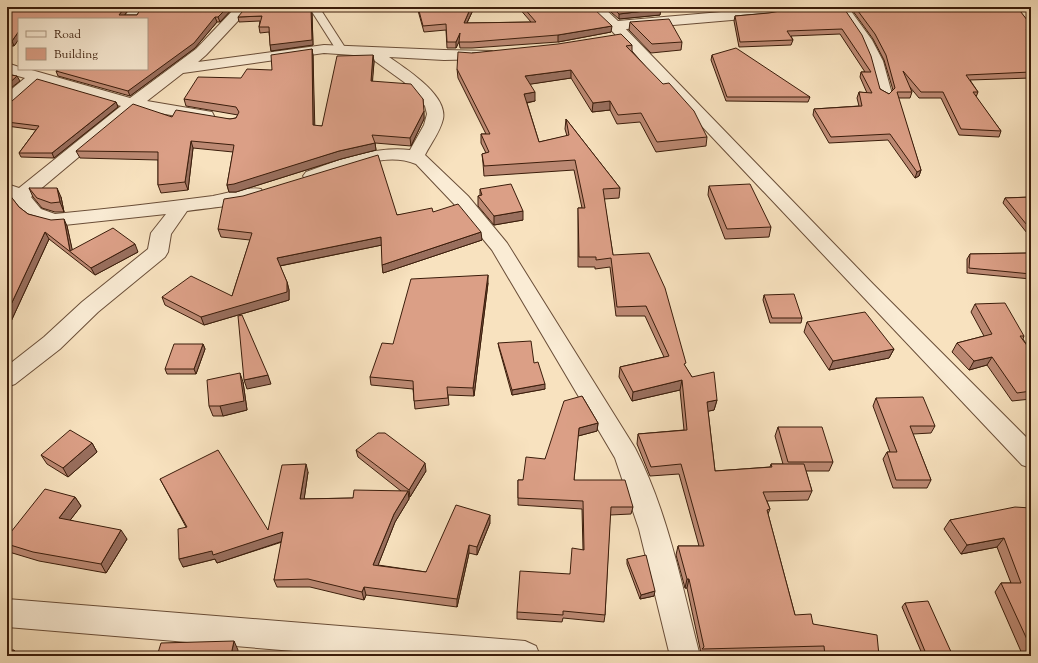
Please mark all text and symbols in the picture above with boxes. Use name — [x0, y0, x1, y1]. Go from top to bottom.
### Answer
legend — [18, 18, 148, 70]
text: Road — [54, 26, 81, 44]
text: Building — [54, 46, 98, 64]

